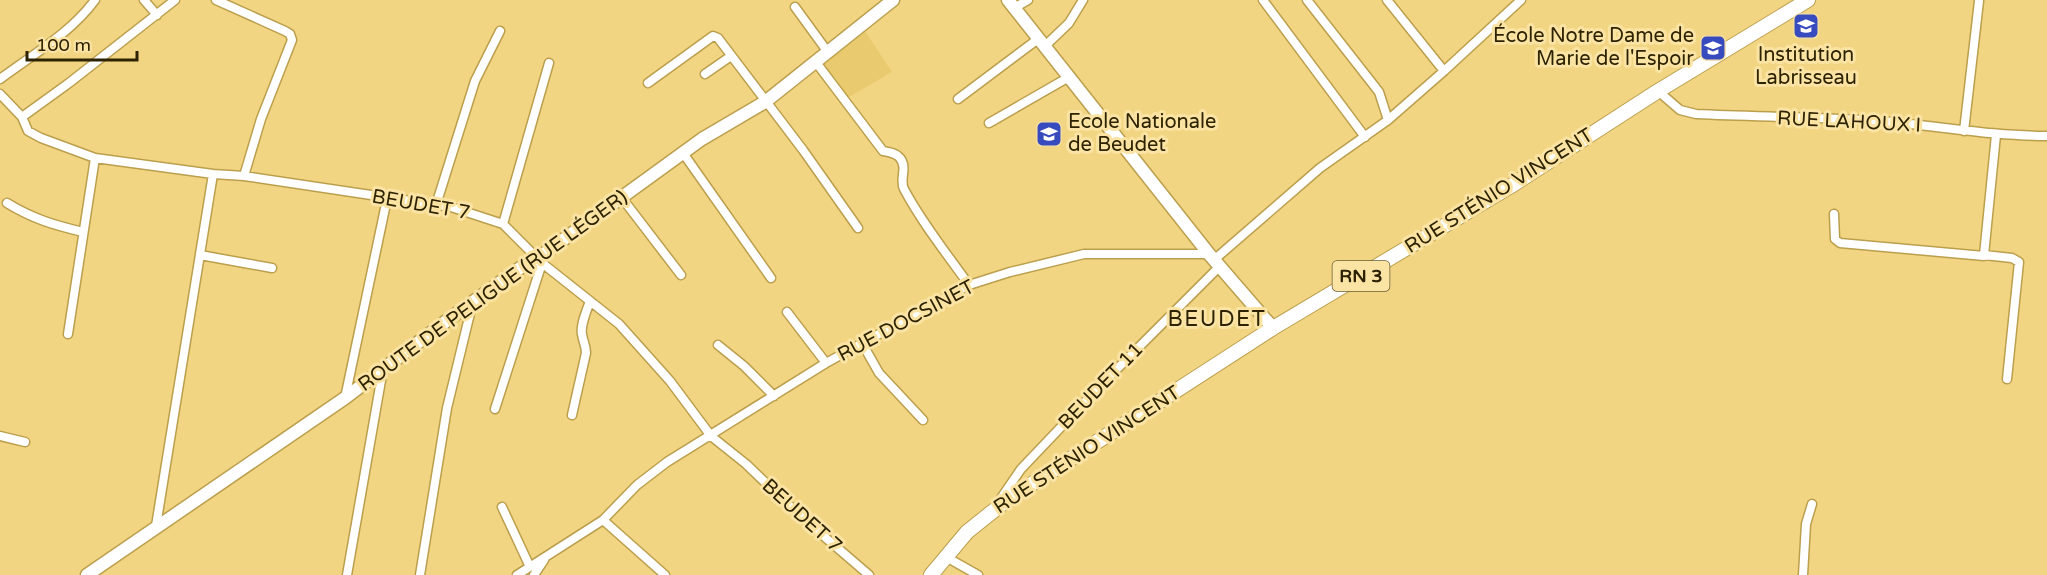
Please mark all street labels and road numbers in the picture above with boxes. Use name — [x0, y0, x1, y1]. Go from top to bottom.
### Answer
street label: RUE LAHOUX I — [1776, 106, 1922, 138]
street label: RUE STÉNIO VINCENT — [1400, 122, 1598, 259]
street label: ROUTE DE PELIGUE (RUE LÉGER) — [353, 184, 632, 397]
street label: BEUDET 7 — [370, 185, 472, 225]
road number: RN 3 — [1332, 261, 1390, 291]
street label: RUE DOCSINET — [833, 275, 979, 367]
street label: BEUDET 11 — [1053, 337, 1149, 435]
street label: RUE STÉNIO VINCENT — [989, 380, 1185, 519]
street label: BEUDET 7 — [757, 474, 847, 558]

